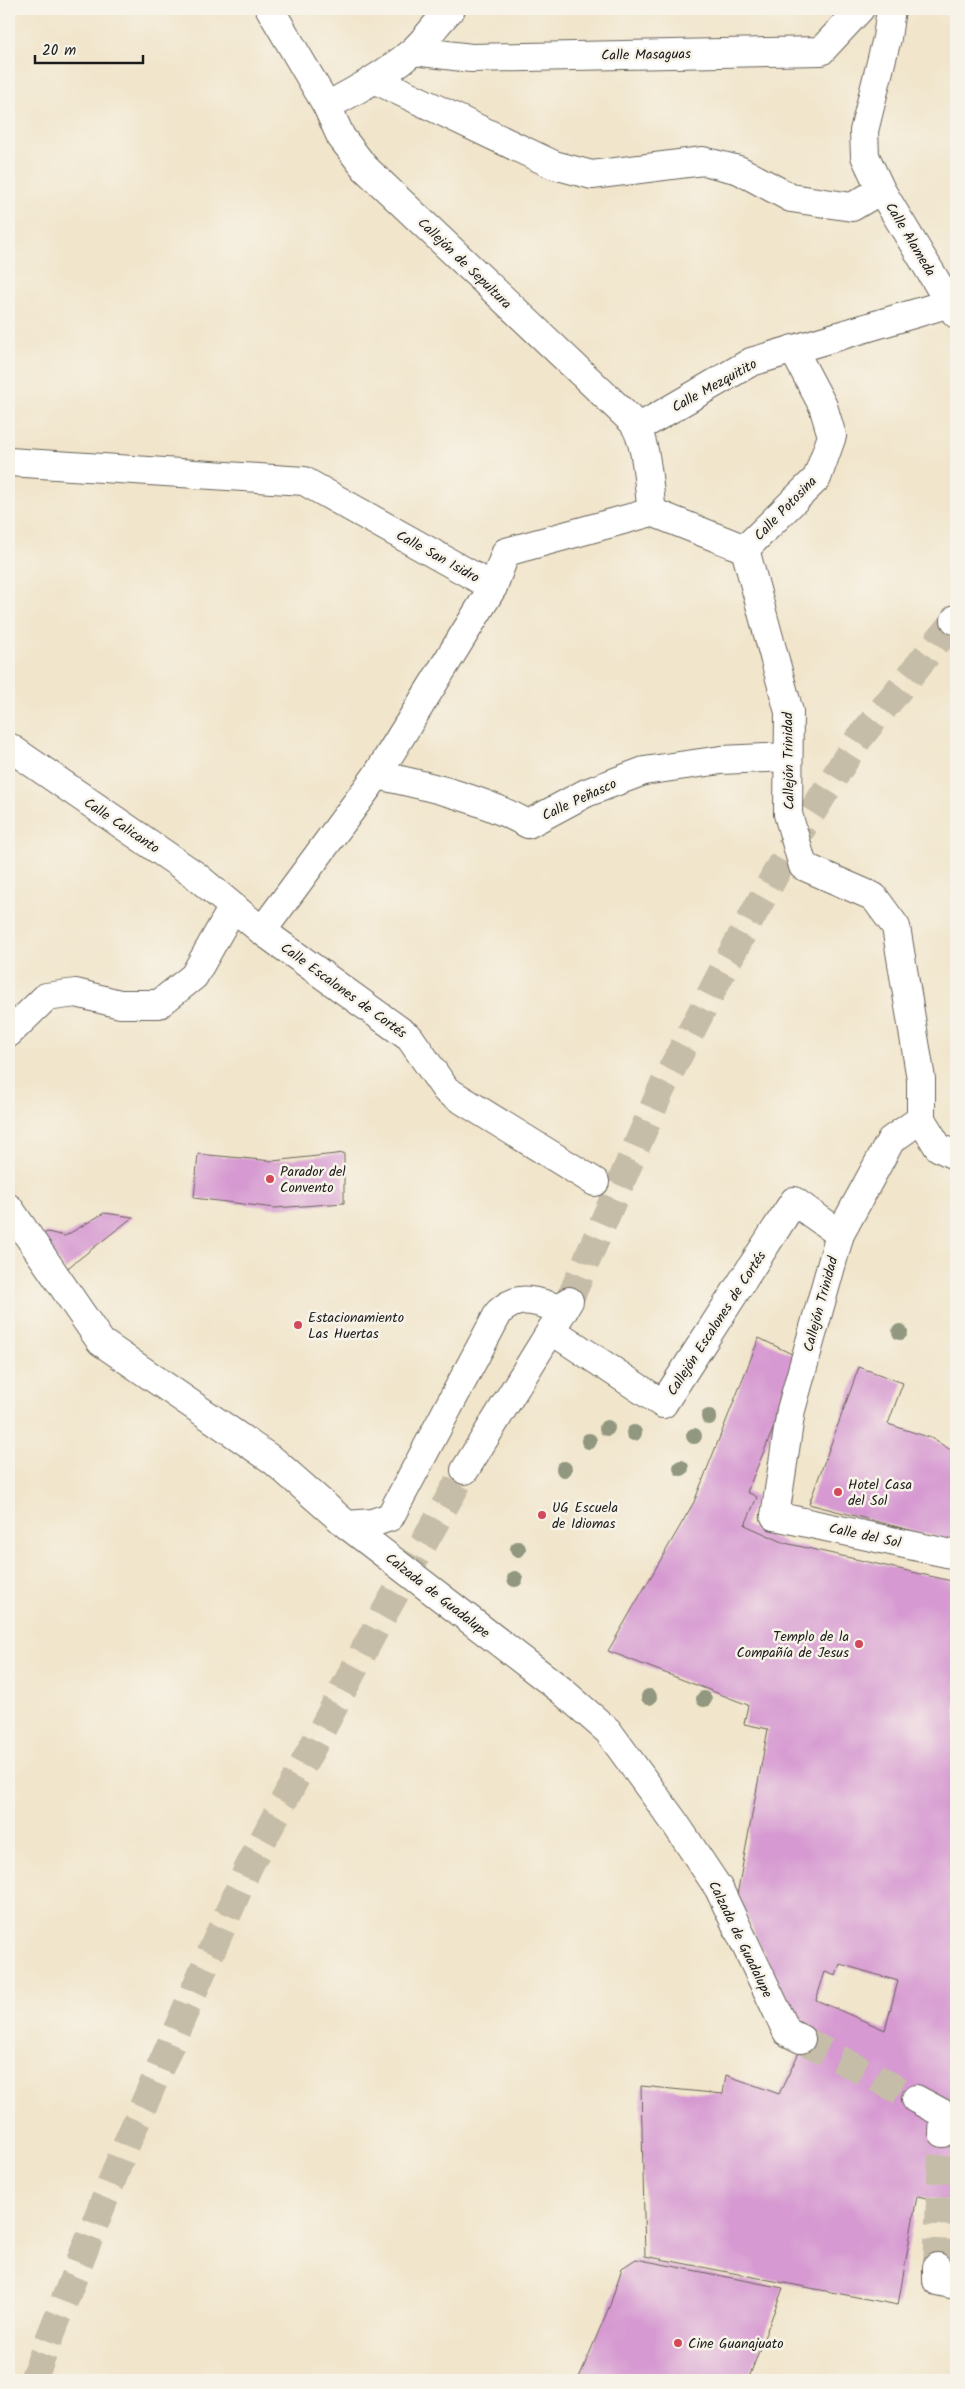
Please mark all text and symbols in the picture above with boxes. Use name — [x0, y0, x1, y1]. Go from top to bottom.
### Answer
scale bar — [35, 32, 142, 64]
text: 20 m — [42, 39, 76, 63]
street label: Calle Masaguas — [601, 43, 691, 67]
street label: Calle Alameda — [879, 198, 941, 281]
street label: Callejón de Sepultura — [412, 213, 517, 315]
street label: Calle Mezquitito — [668, 353, 761, 418]
street label: Calle Potosina — [749, 471, 822, 546]
street label: Calle San Isidro — [392, 525, 483, 589]
street label: Callejón Trinidad — [777, 711, 801, 810]
street label: Calle Peñasco — [538, 773, 620, 827]
street label: Calle Calicanto — [79, 792, 164, 859]
street label: Calle Escalones de Cortés — [276, 937, 411, 1044]
place label: Parador del Convento — [280, 1161, 346, 1199]
marker: Parador del Convento — [264, 1173, 276, 1185]
street label: Callejón Escalones de Cortés — [662, 1247, 772, 1400]
street label: Callejón Trinidad — [798, 1253, 845, 1354]
place label: Estacionamiento Las Huertas — [308, 1307, 404, 1345]
marker: Estacionamiento Las Huertas — [292, 1319, 304, 1331]
place label: Hotel Casa del Sol — [848, 1474, 912, 1512]
marker: Hotel Casa del Sol — [832, 1486, 844, 1498]
place label: UG Escuela de Idiomas — [552, 1497, 618, 1535]
marker: UG Escuela de Idiomas — [536, 1509, 548, 1521]
street label: Calle del Sol — [827, 1518, 903, 1554]
street label: Calzada de Guadalupe — [380, 1548, 495, 1644]
place label: Templo de la Compañía de Jesus — [736, 1626, 849, 1664]
marker: Templo de la Compañía de Jesus — [853, 1638, 865, 1650]
street label: Calzada de Guadalupe — [702, 1877, 778, 2002]
place label: Cine Guanajuato — [688, 2333, 784, 2355]
marker: Cine Guanajuato — [672, 2337, 684, 2349]

